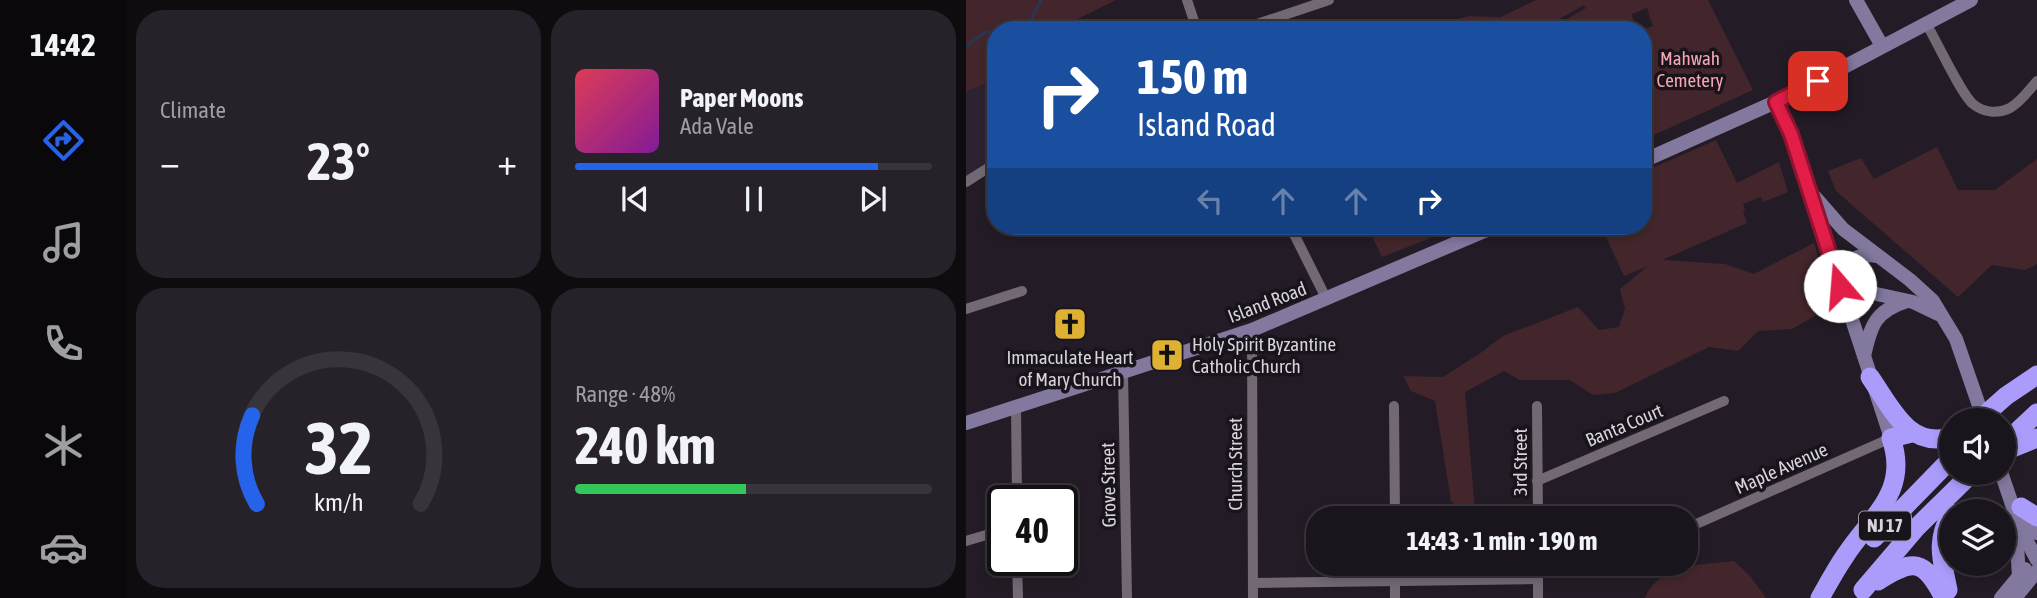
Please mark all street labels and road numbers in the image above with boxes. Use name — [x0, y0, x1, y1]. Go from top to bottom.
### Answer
street label: Island Road — [1225, 277, 1309, 327]
street label: Banta Court — [1582, 399, 1666, 451]
street label: Church Street — [1224, 417, 1246, 511]
street label: 3rd Street — [1509, 428, 1531, 496]
street label: Maple Avenue — [1731, 438, 1831, 498]
street label: Grove Street — [1096, 442, 1120, 528]
road number: NJ 17 — [1859, 512, 1911, 540]

